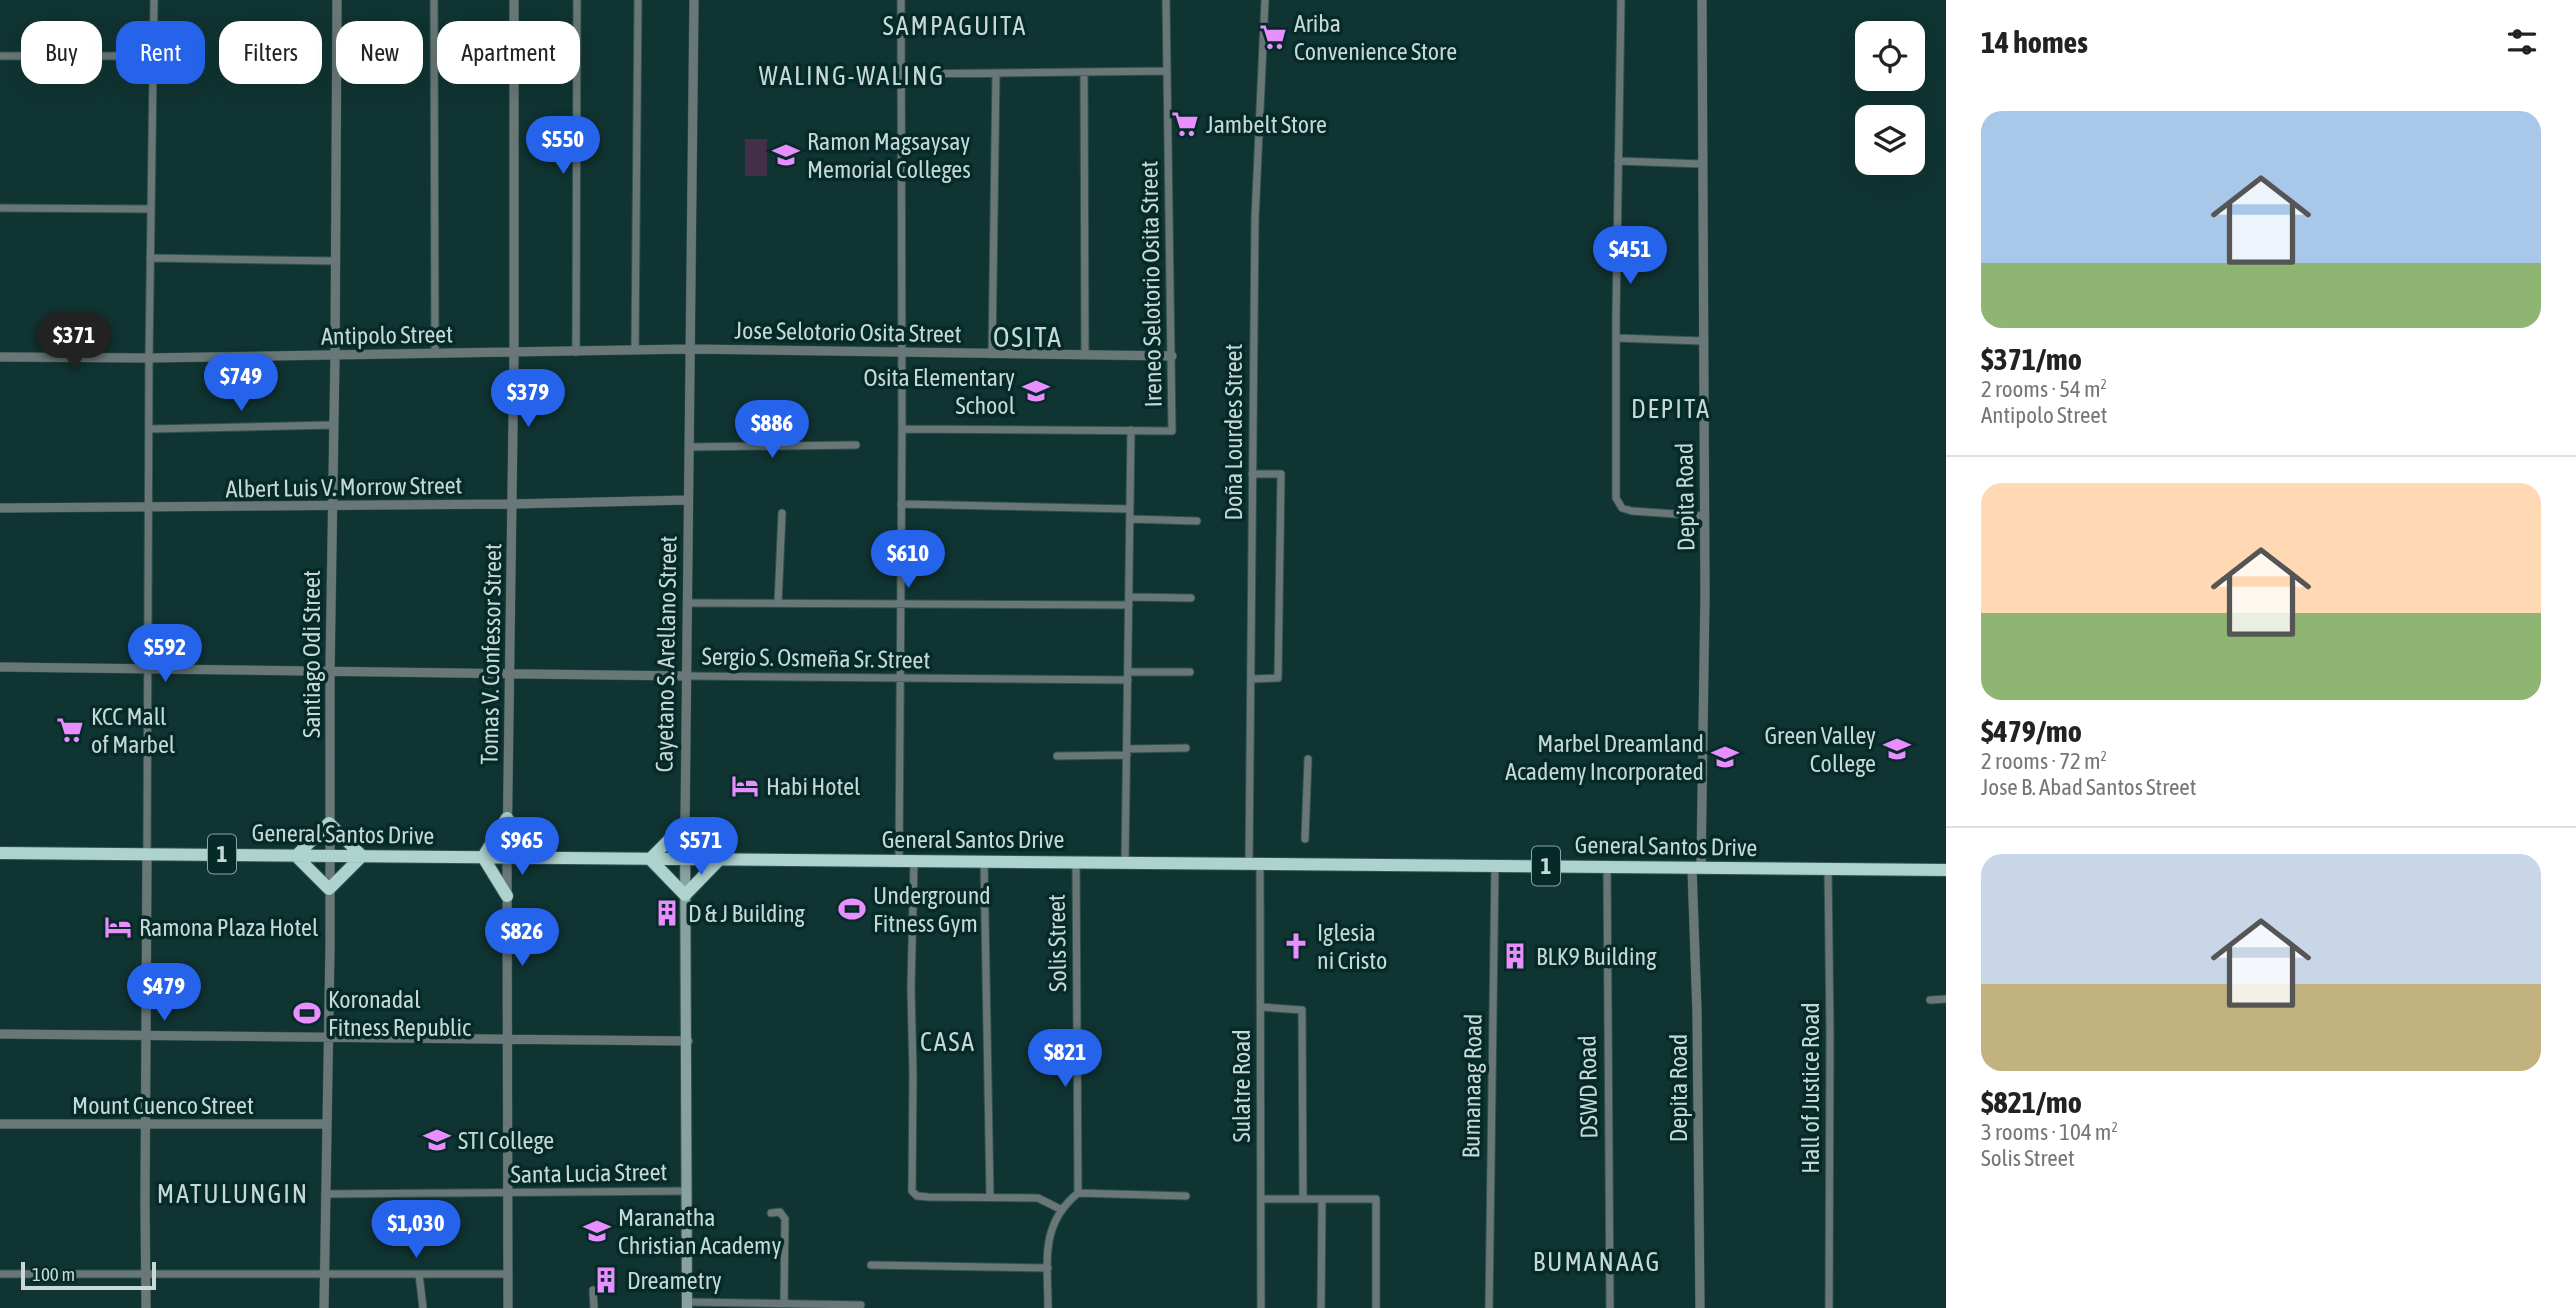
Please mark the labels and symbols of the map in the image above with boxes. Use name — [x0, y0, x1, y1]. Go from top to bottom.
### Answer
place label: Ariba Convenience Store — [1294, 10, 1457, 65]
district label: SAMPAGUITA — [883, 11, 1027, 41]
supermarket icon: Ariba Convenience Store — [1258, 22, 1288, 52]
district label: WALING-WALING — [759, 61, 945, 91]
supermarket icon: Jambelt Store — [1170, 109, 1200, 139]
place label: Jambelt Store — [1206, 111, 1327, 138]
pin: $550 — [522, 116, 604, 176]
place label: Ramon Magsaysay Memorial Colleges — [807, 128, 971, 183]
school or university icon: Ramon Magsaysay Memorial Colleges — [771, 140, 801, 170]
street label: Ireneo Selotorio Osita Street — [1135, 160, 1167, 408]
pin: $451 — [1589, 226, 1671, 286]
pin: $371 — [33, 312, 115, 372]
street label: Jose Selotorio Osita Street — [734, 317, 962, 347]
street label: Antipolo Street — [321, 320, 453, 350]
district label: OSITA — [993, 321, 1063, 353]
street label: Doña Lourdes Street — [1220, 344, 1247, 520]
pin: $749 — [200, 354, 282, 413]
place label: Osita Elementary School — [864, 364, 1016, 419]
pin: $379 — [487, 370, 569, 429]
school or university icon: Osita Elementary School — [1021, 376, 1051, 406]
district label: DEPITA — [1631, 394, 1711, 424]
pin: $886 — [731, 400, 813, 460]
street label: Depita Road — [1671, 443, 1699, 551]
street label: Albert Luis V. Morrow Street — [225, 471, 463, 503]
pin: $610 — [867, 530, 949, 590]
street label: Cayetano S. Arellano Street — [650, 535, 682, 773]
street label: Tomas V. Confessor Street — [476, 543, 506, 765]
street label: Santiago Odi Street — [298, 570, 325, 738]
pin: $592 — [124, 624, 206, 684]
street label: Sergio S. Osmeña Sr. Street — [702, 643, 931, 673]
place label: KCC Mall of Marbel — [91, 703, 176, 758]
supermarket icon: KCC Mall of Marbel — [55, 715, 85, 745]
place label: Green Valley College — [1764, 722, 1876, 777]
place label: Marbel Dreamland Academy Incorporated — [1505, 730, 1704, 785]
school or university icon: Green Valley College — [1882, 734, 1912, 764]
school or university icon: Marbel Dreamland Academy Incorporated — [1710, 742, 1740, 772]
hotel icon: Habi Hotel — [730, 771, 760, 801]
place label: Habi Hotel — [766, 773, 861, 800]
pin: $965 — [481, 818, 563, 877]
pin: $571 — [660, 818, 742, 877]
street label: General Santos Drive — [251, 819, 435, 849]
street label: General Santos Drive — [882, 826, 1064, 853]
street label: General Santos Drive — [1574, 831, 1758, 861]
road number: 1 — [208, 834, 236, 874]
road number: 1 — [1532, 846, 1560, 886]
place label: Underground Fitness Gym — [873, 882, 991, 937]
sports icon: Underground Fitness Gym — [837, 894, 867, 924]
street label: Solis Street — [1043, 894, 1071, 992]
building icon: D & J Building — [652, 898, 682, 928]
place label: D & J Building — [688, 900, 806, 927]
pin: $826 — [481, 908, 563, 968]
hotel icon: Ramona Plaza Hotel — [103, 912, 133, 942]
place label: Ramona Plaza Hotel — [139, 914, 319, 941]
place label: Iglesia ni Cristo — [1317, 919, 1387, 974]
church icon: Iglesia ni Cristo — [1281, 931, 1311, 961]
building icon: BLK9 Building — [1500, 941, 1530, 971]
place label: BLK9 Building — [1536, 943, 1657, 970]
pin: $479 — [123, 964, 205, 1023]
place label: Koronadal Fitness Republic — [328, 986, 471, 1041]
sports icon: Koronadal Fitness Republic — [292, 998, 322, 1028]
street label: Hall of Justice Road — [1797, 1002, 1824, 1174]
street label: Bumanaag Road — [1457, 1013, 1487, 1159]
district label: CASA — [920, 1027, 976, 1057]
street label: Sulatre Road — [1228, 1029, 1255, 1143]
pin: $821 — [1024, 1030, 1106, 1089]
street label: Depita Road — [1665, 1034, 1692, 1142]
street label: DSWD Road — [1574, 1035, 1602, 1139]
street label: Mount Cuenco Street — [72, 1092, 254, 1119]
school or university icon: STI College — [422, 1125, 452, 1155]
place label: STI College — [458, 1127, 554, 1154]
street label: Santa Lucia Street — [510, 1158, 668, 1188]
district label: MATULUNGIN — [157, 1179, 309, 1209]
pin: $1,030 — [359, 1200, 473, 1260]
place label: Maranatha Christian Academy — [618, 1204, 781, 1259]
school or university icon: Maranatha Christian Academy — [582, 1216, 612, 1246]
district label: BUMANAAG — [1533, 1247, 1661, 1277]
scale bar — [21, 1259, 156, 1291]
building icon: Dreametry — [591, 1265, 621, 1295]
place label: Dreametry — [627, 1267, 722, 1294]

